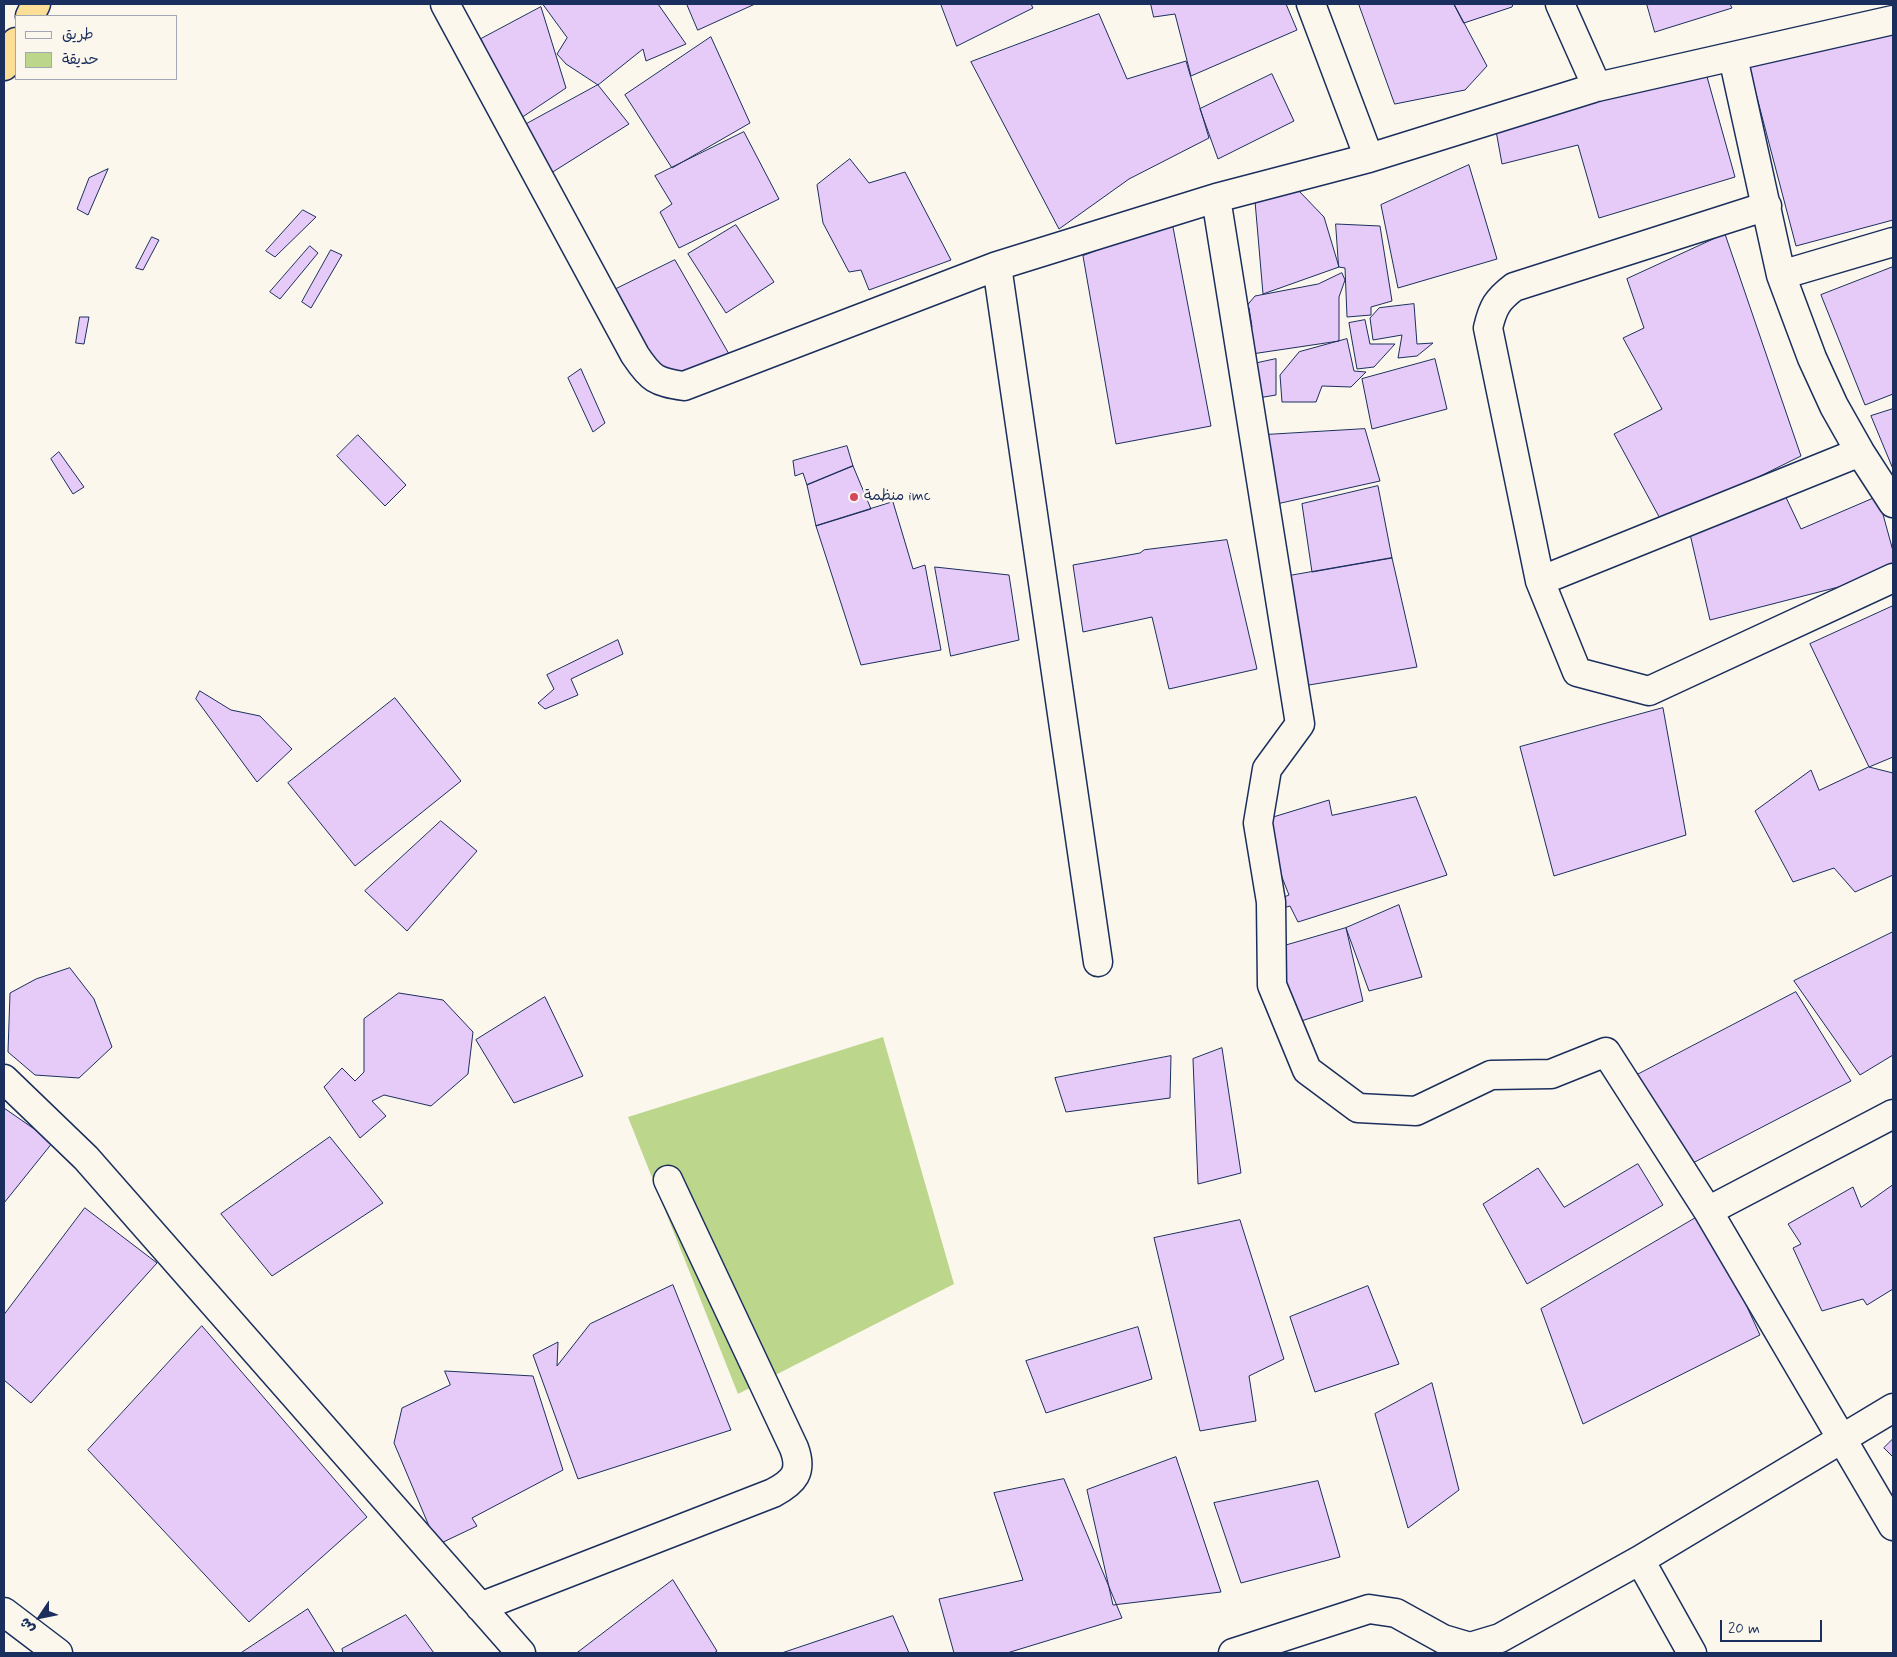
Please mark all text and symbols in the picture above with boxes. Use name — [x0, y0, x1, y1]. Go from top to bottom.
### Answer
legend — [15, 15, 178, 80]
text: طريق — [62, 25, 94, 45]
text: حديقة — [62, 50, 99, 70]
place label: منظمة imc — [864, 488, 931, 506]
marker: منظمة imc — [848, 491, 860, 503]
north arrow — [15, 1592, 65, 1642]
scale bar — [1722, 1610, 1824, 1642]
text: ش — [16, 1614, 39, 1637]
text: 20 m — [1728, 1619, 1760, 1639]

